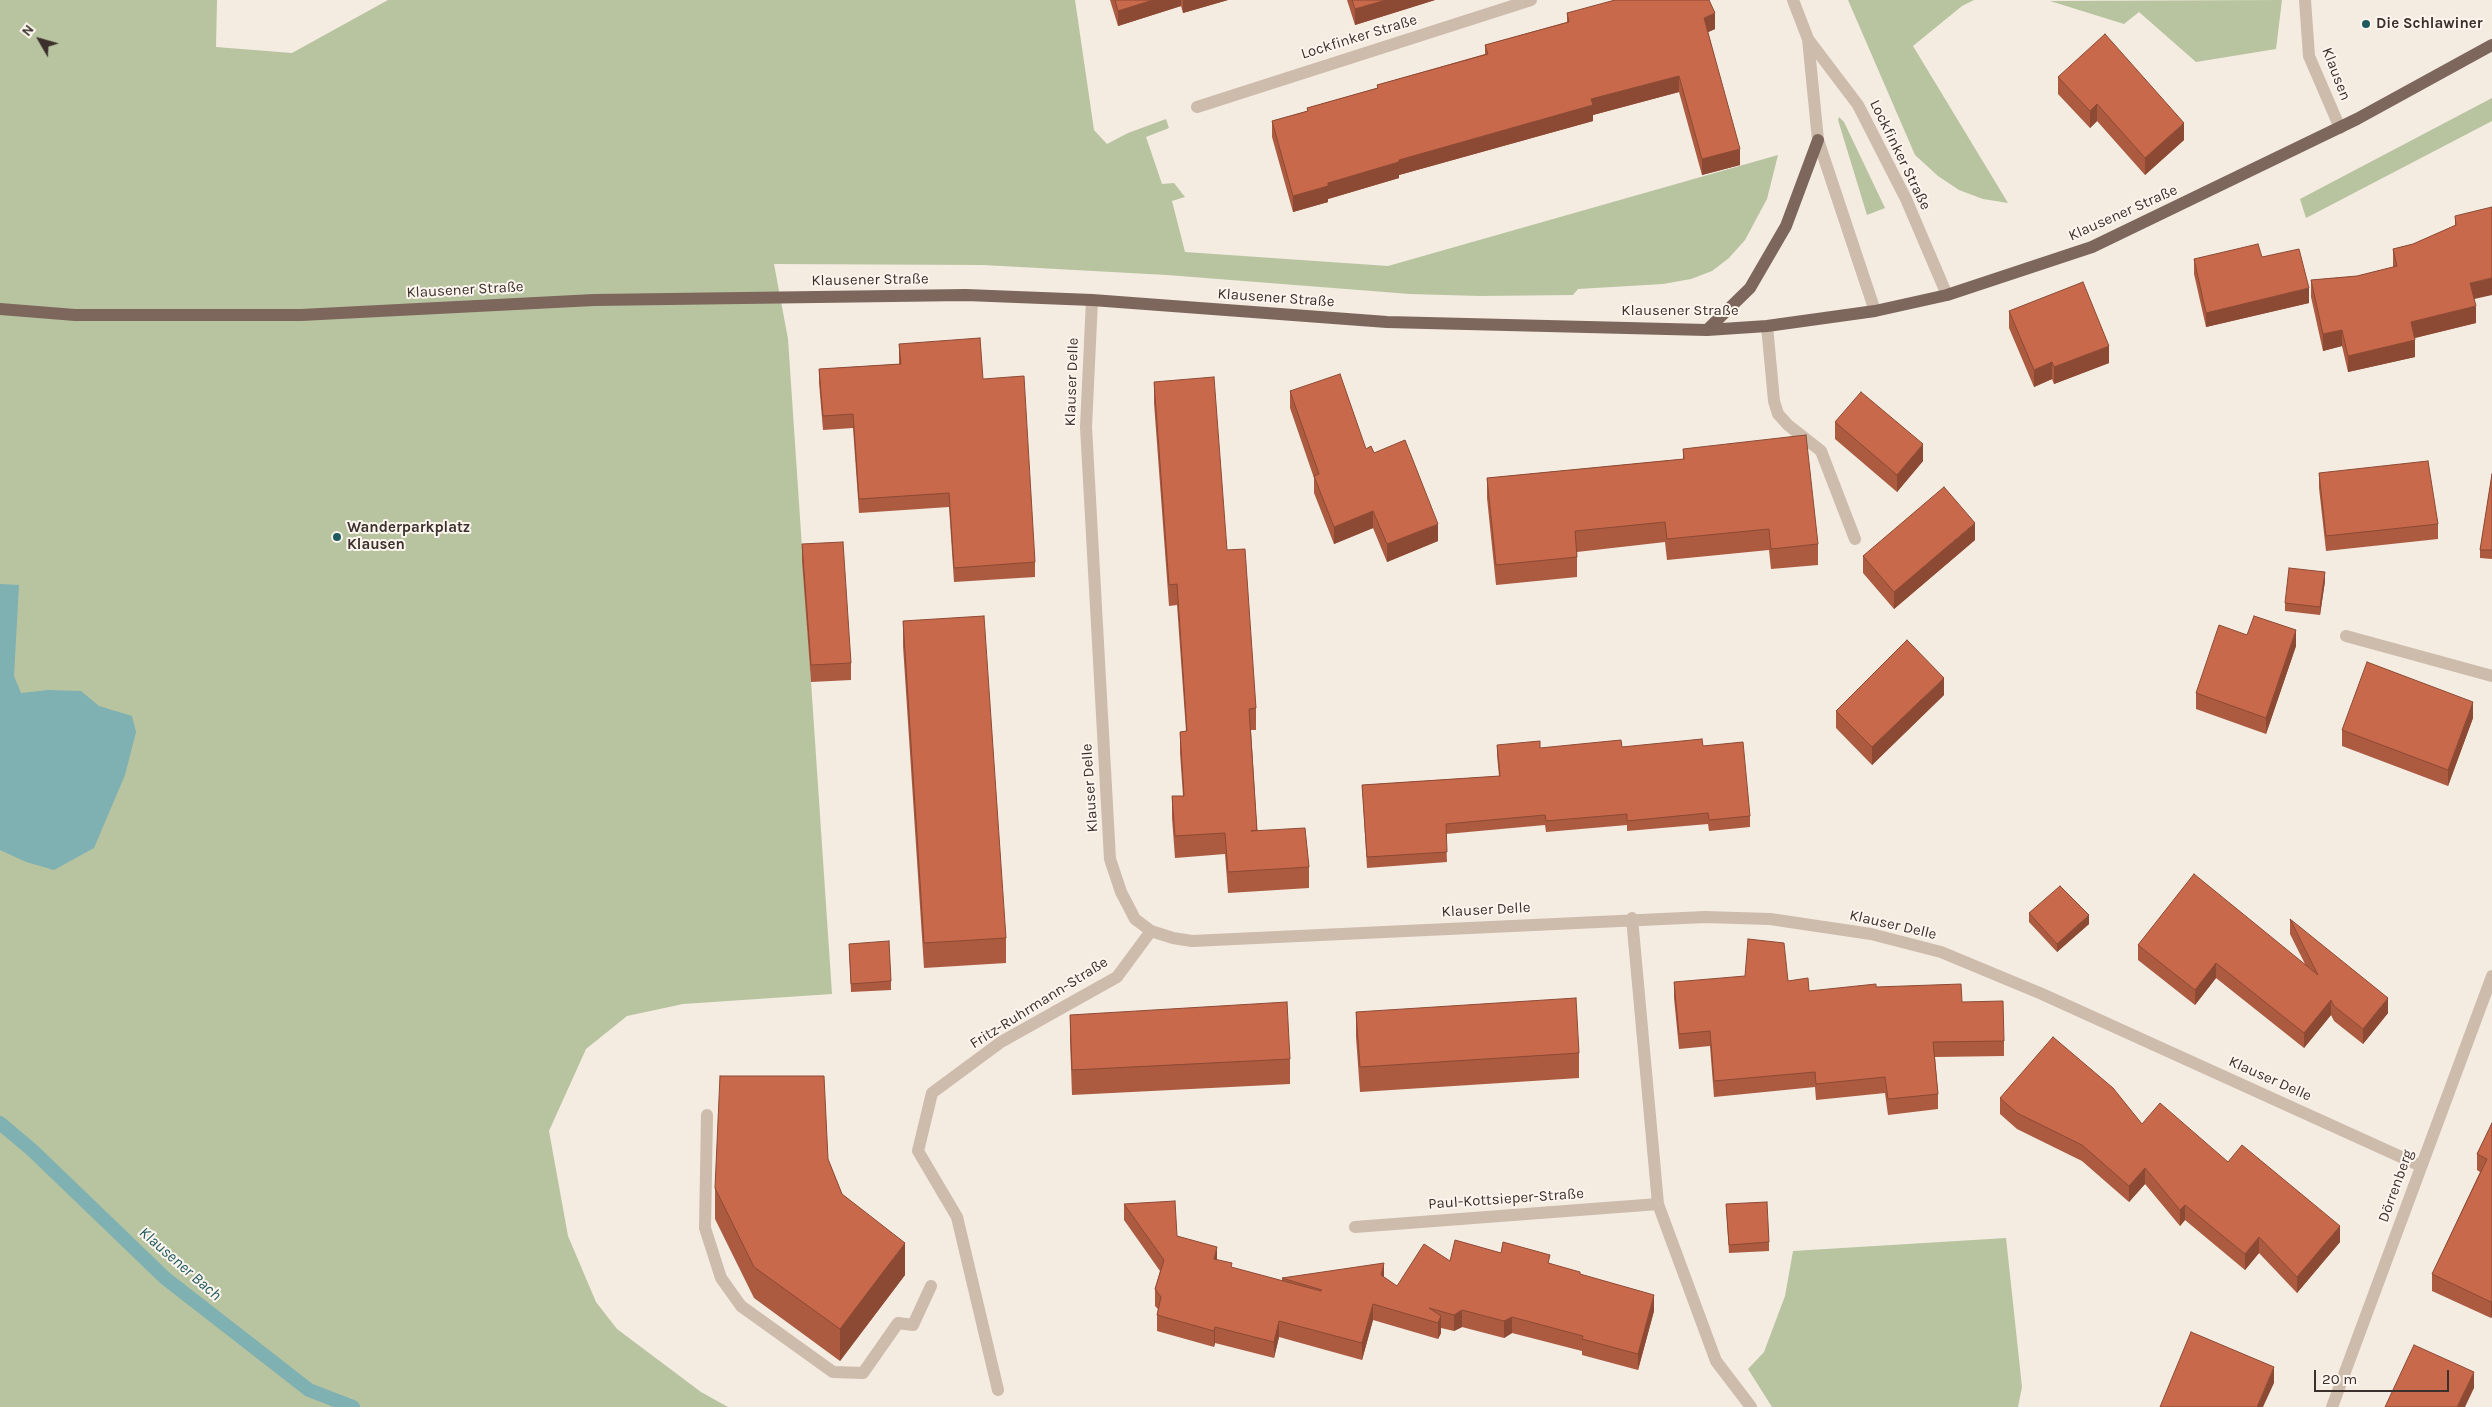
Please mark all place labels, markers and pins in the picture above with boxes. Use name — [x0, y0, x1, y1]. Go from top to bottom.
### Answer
place label: Die Schlawiner — [2376, 15, 2483, 33]
marker: Die Schlawiner — [2360, 18, 2372, 30]
place label: Wanderparkplatz Klausen — [347, 519, 470, 554]
marker: Wanderparkplatz Klausen — [331, 531, 343, 543]

